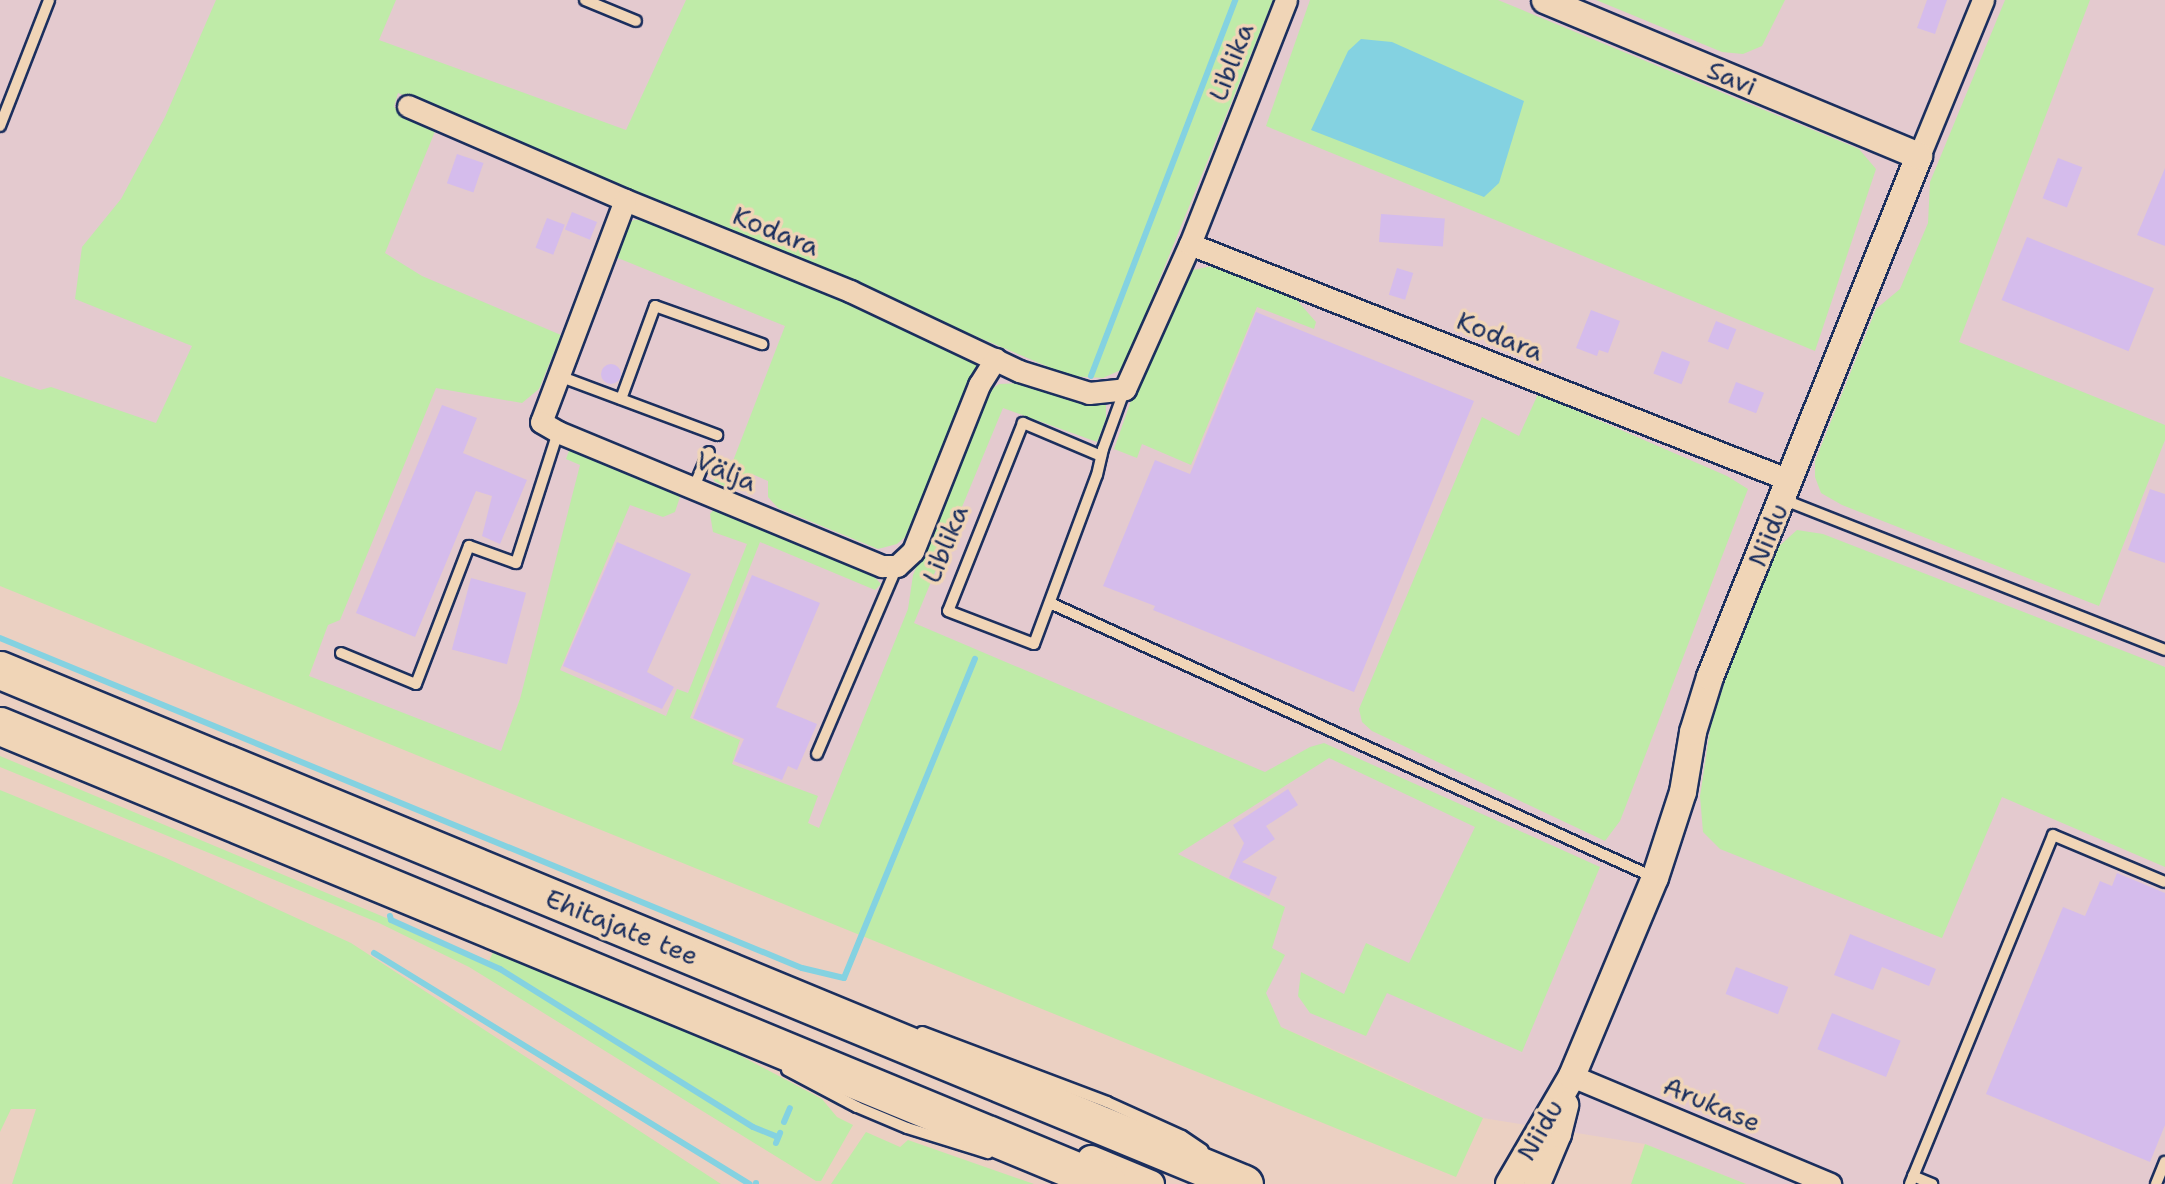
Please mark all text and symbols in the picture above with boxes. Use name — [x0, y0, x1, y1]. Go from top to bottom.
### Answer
street label: Liblika — [1202, 19, 1260, 105]
street label: Savi — [1703, 54, 1761, 102]
street label: Kodara — [728, 200, 824, 262]
street label: Kodara — [1452, 305, 1548, 367]
street label: Välja — [691, 444, 761, 498]
street label: Niidu — [1741, 499, 1795, 571]
street label: Liblika — [915, 501, 975, 587]
street label: Ehitajate tee — [541, 882, 703, 972]
street label: Arukase — [1659, 1070, 1765, 1138]
street label: Niidu — [1510, 1094, 1570, 1166]

